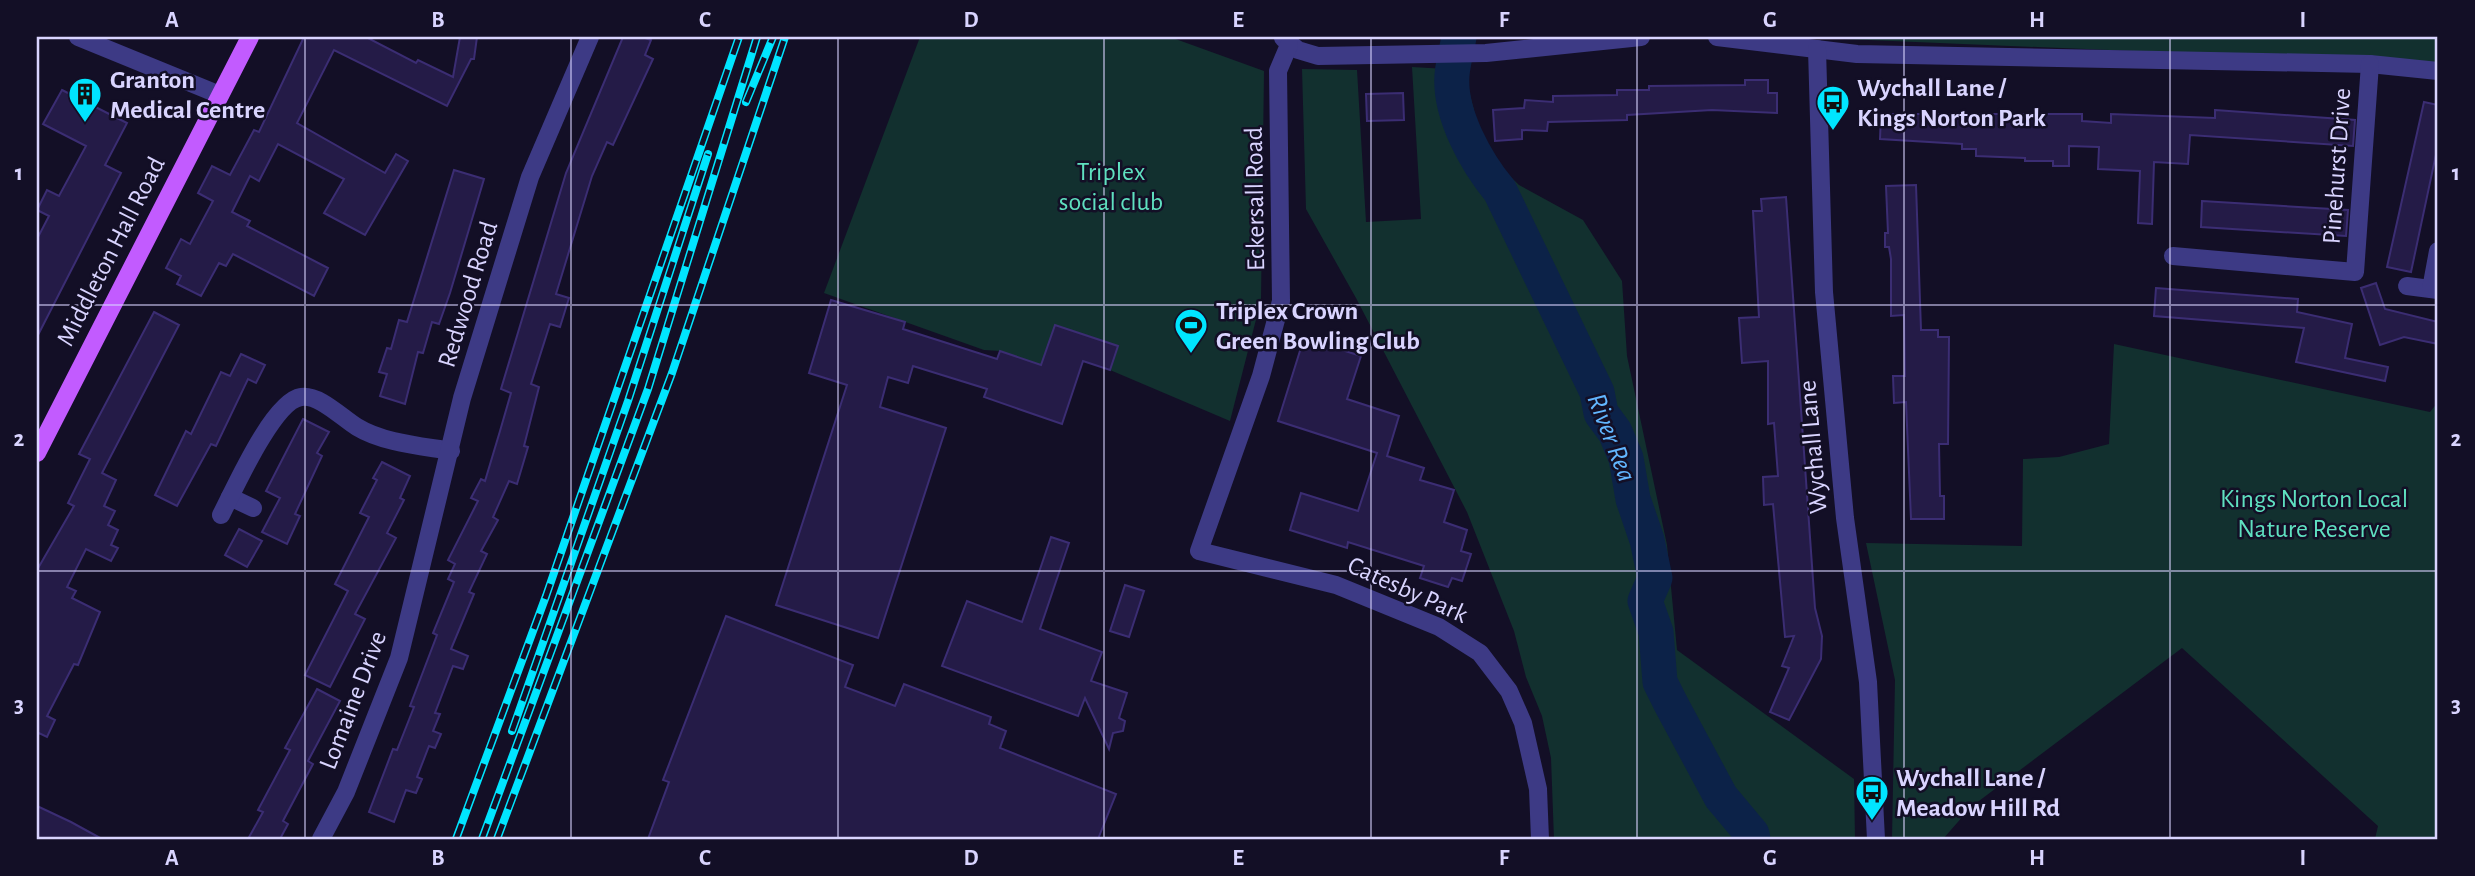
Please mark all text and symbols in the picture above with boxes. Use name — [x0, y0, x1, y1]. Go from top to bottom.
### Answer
text: A — [165, 9, 179, 32]
text: B — [431, 9, 445, 32]
text: C — [699, 9, 711, 32]
text: D — [963, 9, 979, 32]
text: E — [1232, 9, 1244, 32]
text: F — [1499, 9, 1510, 32]
text: G — [1763, 9, 1777, 32]
text: H — [2029, 9, 2045, 32]
text: I — [2300, 9, 2306, 32]
place label: Granton Medical Centre — [110, 67, 265, 123]
building icon: Granton Medical Centre — [66, 75, 104, 124]
place label: Wychall Lane / Kings Norton Park — [1857, 75, 2046, 131]
bus stop icon: Wychall Lane / Kings Norton Park — [1814, 83, 1852, 132]
street label: Pinehurst Drive — [2319, 87, 2355, 245]
street label: Eckersall Road — [1241, 127, 1269, 271]
street label: Middleton Hall Road — [52, 153, 170, 350]
park label: Triplex social club — [1059, 159, 1163, 215]
text: 1 — [15, 162, 23, 185]
text: 1 — [2452, 162, 2460, 185]
street label: Redwood Road — [433, 218, 502, 370]
place label: Triplex Crown Green Bowling Club — [1216, 298, 1420, 354]
sports icon: Triplex Crown Green Bowling Club — [1172, 306, 1210, 355]
street label: Wychall Lane — [1794, 379, 1832, 515]
water label: River Rea — [1582, 390, 1641, 486]
text: 2 — [14, 428, 25, 451]
text: 2 — [2451, 428, 2462, 451]
park label: Kings Norton Local Nature Reserve — [2220, 486, 2408, 542]
street label: Catesby Park — [1344, 552, 1472, 628]
street label: Lomaine Drive — [315, 628, 391, 773]
text: 3 — [14, 694, 24, 717]
text: 3 — [2451, 694, 2461, 717]
place label: Wychall Lane / Meadow Hill Rd — [1896, 765, 2060, 821]
bus stop icon: Wychall Lane / Meadow Hill Rd — [1853, 773, 1891, 822]
text: A — [165, 847, 179, 870]
text: B — [431, 847, 445, 870]
text: C — [699, 847, 711, 870]
text: D — [963, 847, 979, 870]
text: E — [1232, 847, 1244, 870]
text: F — [1499, 847, 1510, 870]
text: G — [1763, 847, 1777, 870]
text: H — [2029, 847, 2045, 870]
text: I — [2300, 847, 2306, 870]

